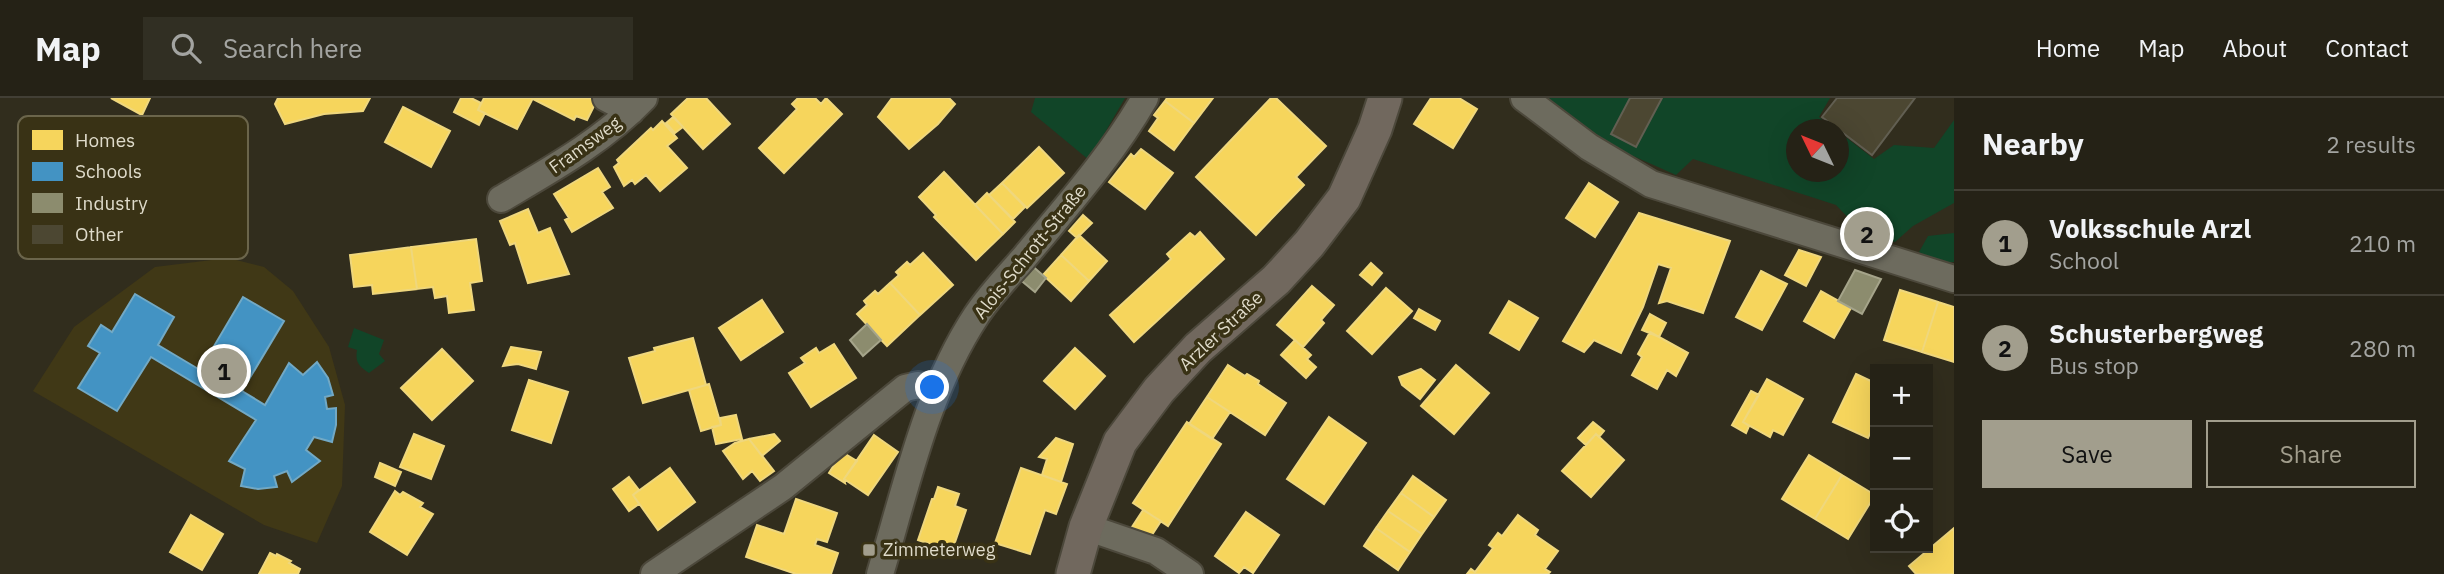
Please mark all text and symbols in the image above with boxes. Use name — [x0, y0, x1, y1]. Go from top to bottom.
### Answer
search box — [143, 17, 633, 80]
text: Map — [35, 27, 101, 70]
icon: search — [167, 29, 205, 67]
text: Search here — [223, 31, 362, 65]
text: Home — [2036, 32, 2100, 64]
text: Map — [2138, 32, 2184, 64]
text: About — [2222, 32, 2287, 64]
text: Contact — [2325, 32, 2409, 64]
street label: Framsweg — [544, 111, 626, 178]
legend — [18, 116, 248, 259]
north arrow — [1786, 119, 1849, 182]
text: Nearby — [1982, 124, 2084, 163]
text: Homes — [75, 128, 135, 152]
text: 2 results — [2326, 129, 2416, 159]
text: Schools — [75, 159, 142, 183]
street label: Alois-Schrott-Straße — [968, 180, 1091, 323]
text: Industry — [75, 191, 148, 215]
pin: 2 — [1844, 208, 1890, 260]
text: Volksschule Arzl — [2049, 211, 2251, 245]
text: Other — [75, 222, 123, 246]
text: 1 — [1998, 228, 2012, 258]
text: 210 m — [2349, 228, 2416, 258]
text: School — [2049, 245, 2119, 275]
street label: Arzler Straße — [1174, 286, 1268, 375]
text: Schusterbergweg — [2049, 316, 2263, 350]
text: 2 — [1998, 333, 2012, 363]
text: 280 m — [2349, 333, 2416, 363]
pin: 1 — [201, 345, 247, 397]
text: Bus stop — [2049, 350, 2139, 380]
map controls — [1870, 364, 1933, 553]
button: + — [1870, 364, 1933, 427]
your location — [915, 370, 949, 404]
button: Save — [1982, 420, 2192, 488]
button: Share — [2206, 420, 2416, 488]
button: − — [1870, 427, 1933, 490]
button: locate — [1870, 490, 1933, 553]
place label: Zimmeterweg — [883, 538, 996, 561]
marker: Zimmeterweg — [861, 542, 877, 558]

